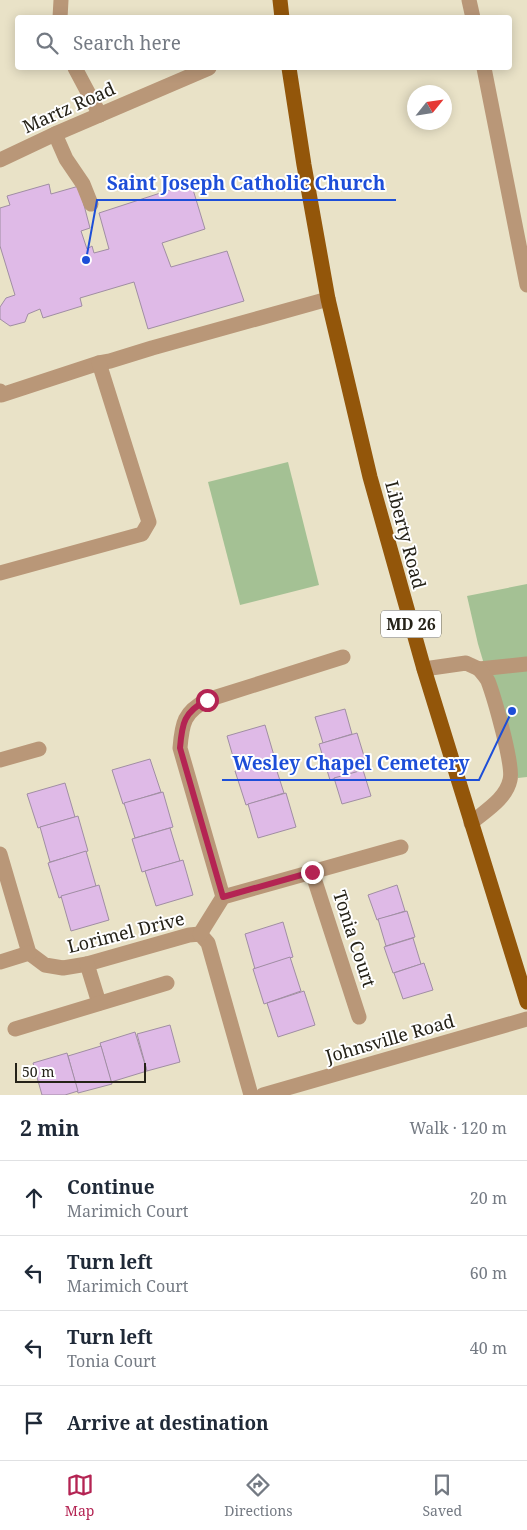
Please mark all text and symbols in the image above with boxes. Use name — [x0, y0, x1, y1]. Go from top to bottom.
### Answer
search box — [15, 15, 512, 70]
icon: search — [33, 29, 61, 57]
text: Search here — [73, 30, 181, 56]
street label: Martz Road — [18, 76, 119, 138]
north arrow — [407, 85, 452, 130]
callout: Saint Joseph Catholic Church — [97, 166, 396, 200]
text: Saint Joseph Catholic Church — [107, 170, 386, 196]
street label: Liberty Road — [380, 478, 432, 591]
road number: MD 26 — [381, 610, 441, 638]
route start — [196, 689, 219, 712]
callout: Wesley Chapel Cemetery — [222, 746, 479, 780]
text: Wesley Chapel Cemetery — [233, 750, 469, 776]
route end — [301, 861, 324, 884]
street label: Tonia Court — [328, 887, 382, 990]
street label: Lorimel Drive — [65, 906, 187, 958]
street label: Johnsville Road — [322, 1008, 457, 1068]
scale bar — [15, 1060, 146, 1083]
text: 50 m — [22, 1062, 55, 1081]
text: 2 min — [20, 1114, 79, 1142]
text: Walk · 120 m — [410, 1117, 507, 1139]
text: Continue — [67, 1174, 155, 1200]
icon: ahead — [20, 1184, 48, 1212]
text: 20 m — [470, 1187, 507, 1209]
text: Marimich Court — [67, 1200, 189, 1222]
text: Turn left — [67, 1249, 153, 1275]
icon: left — [20, 1259, 48, 1287]
text: 60 m — [470, 1262, 507, 1284]
text: Marimich Court — [67, 1275, 189, 1297]
text: Turn left — [67, 1324, 153, 1350]
icon: left — [20, 1334, 48, 1362]
text: 40 m — [470, 1337, 507, 1359]
text: Tonia Court — [67, 1350, 156, 1372]
icon: arrive — [20, 1409, 48, 1437]
text: Arrive at destination — [67, 1410, 269, 1436]
tab: Map — [65, 1471, 94, 1520]
tab: Directions — [224, 1471, 293, 1520]
tab: Saved — [422, 1471, 462, 1520]

